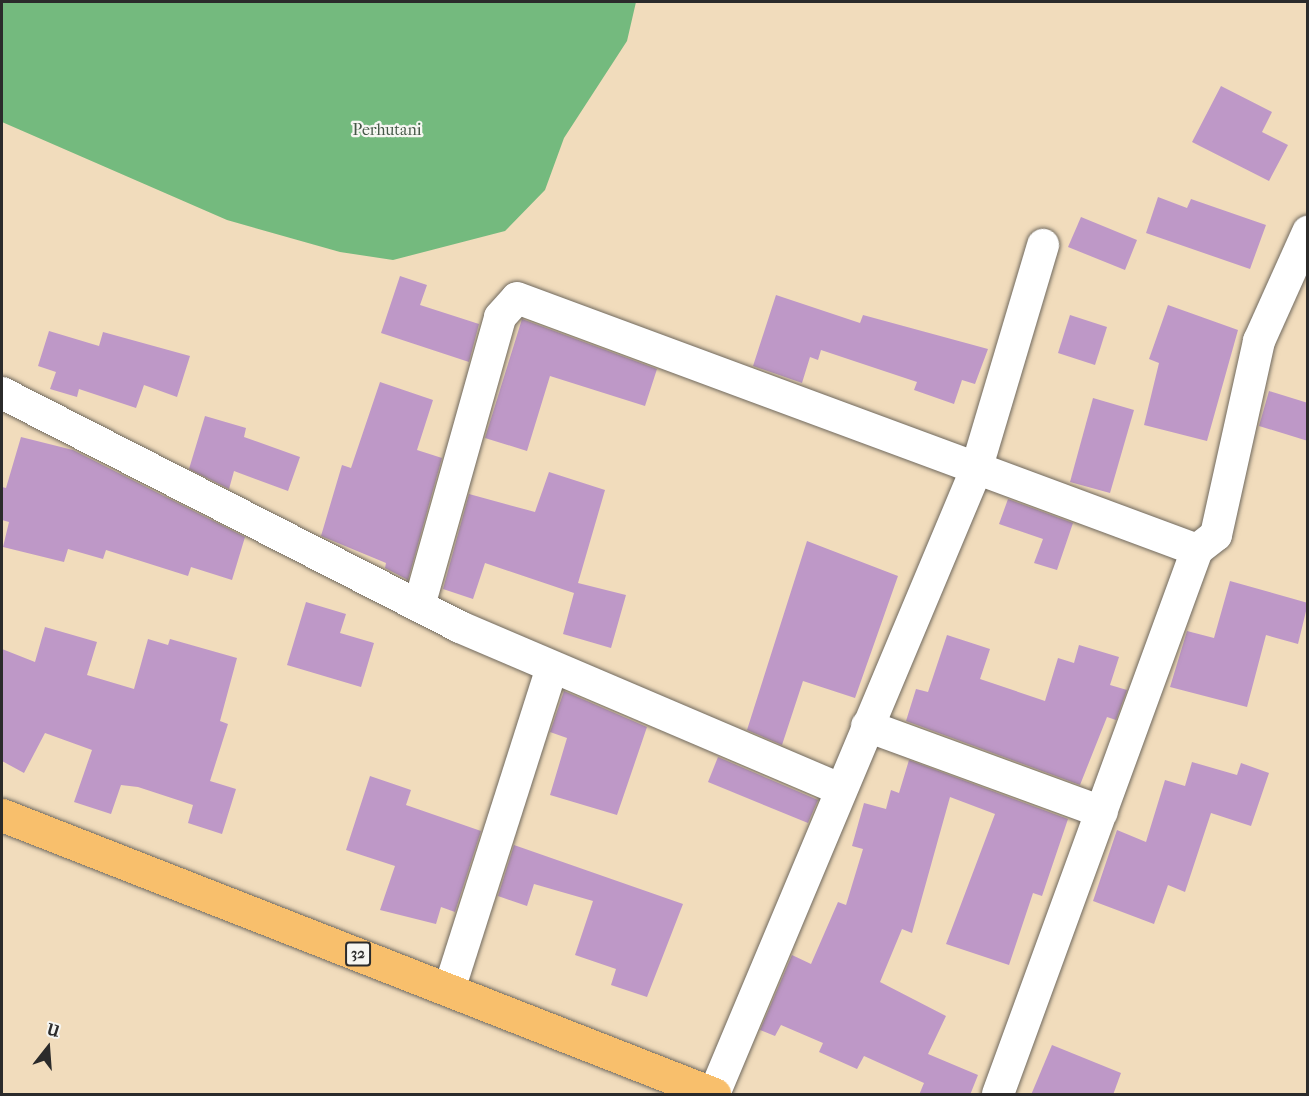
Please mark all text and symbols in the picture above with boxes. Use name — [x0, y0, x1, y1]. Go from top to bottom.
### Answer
park label: Perhutani — [353, 120, 421, 140]
road number: 32 — [344, 942, 372, 966]
north arrow — [18, 1018, 78, 1078]
text: U — [45, 1019, 62, 1041]

